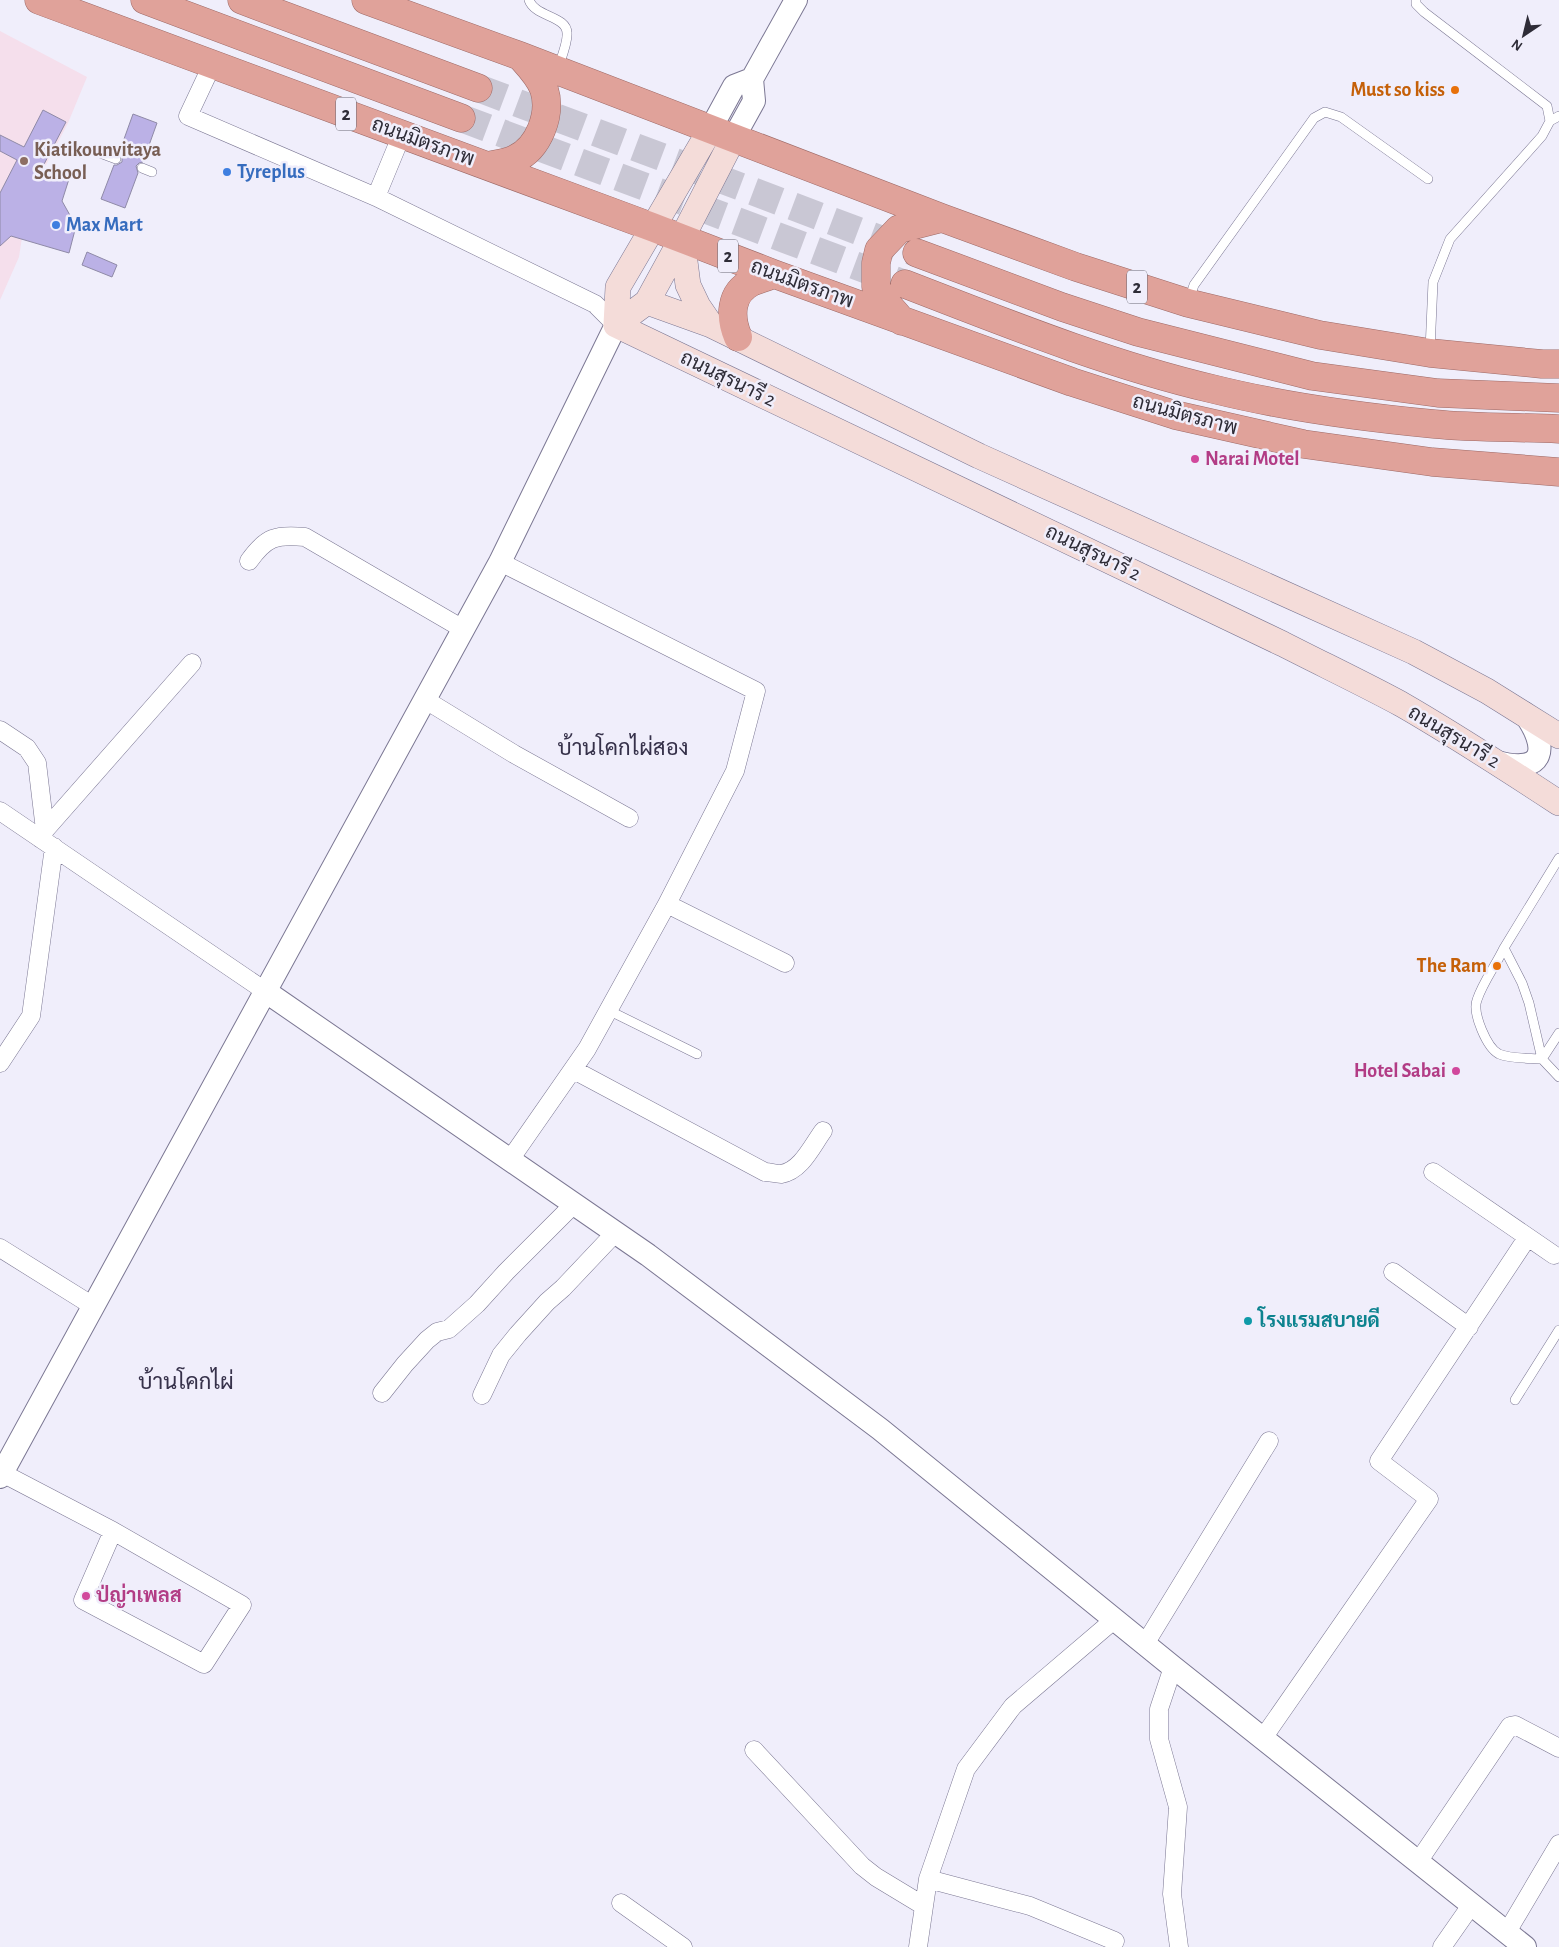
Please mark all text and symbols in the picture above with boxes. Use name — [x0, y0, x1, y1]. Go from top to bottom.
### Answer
north arrow — [1499, 10, 1549, 60]
text: N — [1509, 36, 1525, 53]
place label: Must so kiss — [1350, 80, 1445, 100]
marker: Must so kiss — [1449, 84, 1461, 96]
road number: 2 — [336, 98, 356, 130]
street label: ถนนมิตรภาพ — [369, 111, 478, 170]
place label: Kiatikounvitaya School — [34, 140, 162, 183]
marker: Kiatikounvitaya School — [18, 155, 30, 167]
place label: Tyreplus — [237, 162, 305, 182]
marker: Tyreplus — [221, 166, 233, 178]
place label: Max Mart — [66, 215, 143, 235]
marker: Max Mart — [50, 219, 62, 231]
road number: 2 — [718, 240, 738, 272]
street label: ถนนมิตรภาพ — [748, 253, 857, 312]
road number: 2 — [1127, 270, 1147, 304]
street label: ถนนสุรนารี 2 — [676, 344, 780, 413]
street label: ถนนมิตรภาพ — [1130, 389, 1240, 439]
place label: Narai Motel — [1205, 449, 1299, 469]
marker: Narai Motel — [1189, 453, 1201, 465]
street label: ถนนสุรนารี 2 — [1041, 518, 1145, 587]
street label: ถนนสุรนารี 2 — [1403, 698, 1505, 775]
district label: บ้านโคกไผ่สอง — [557, 733, 689, 759]
place label: The Ram — [1417, 956, 1487, 976]
marker: The Ram — [1491, 960, 1503, 972]
place label: Hotel Sabai — [1354, 1061, 1446, 1081]
marker: Hotel Sabai — [1450, 1065, 1462, 1077]
place label: โรงแรมสบายดี — [1257, 1306, 1380, 1331]
marker: โรงแรมสบายดี — [1242, 1315, 1254, 1327]
district label: บ้านโคกไผ่ — [138, 1367, 234, 1393]
place label: ป่ญ่าเพลส — [96, 1583, 182, 1608]
marker: ป่ญ่าเพลส — [80, 1590, 92, 1602]

